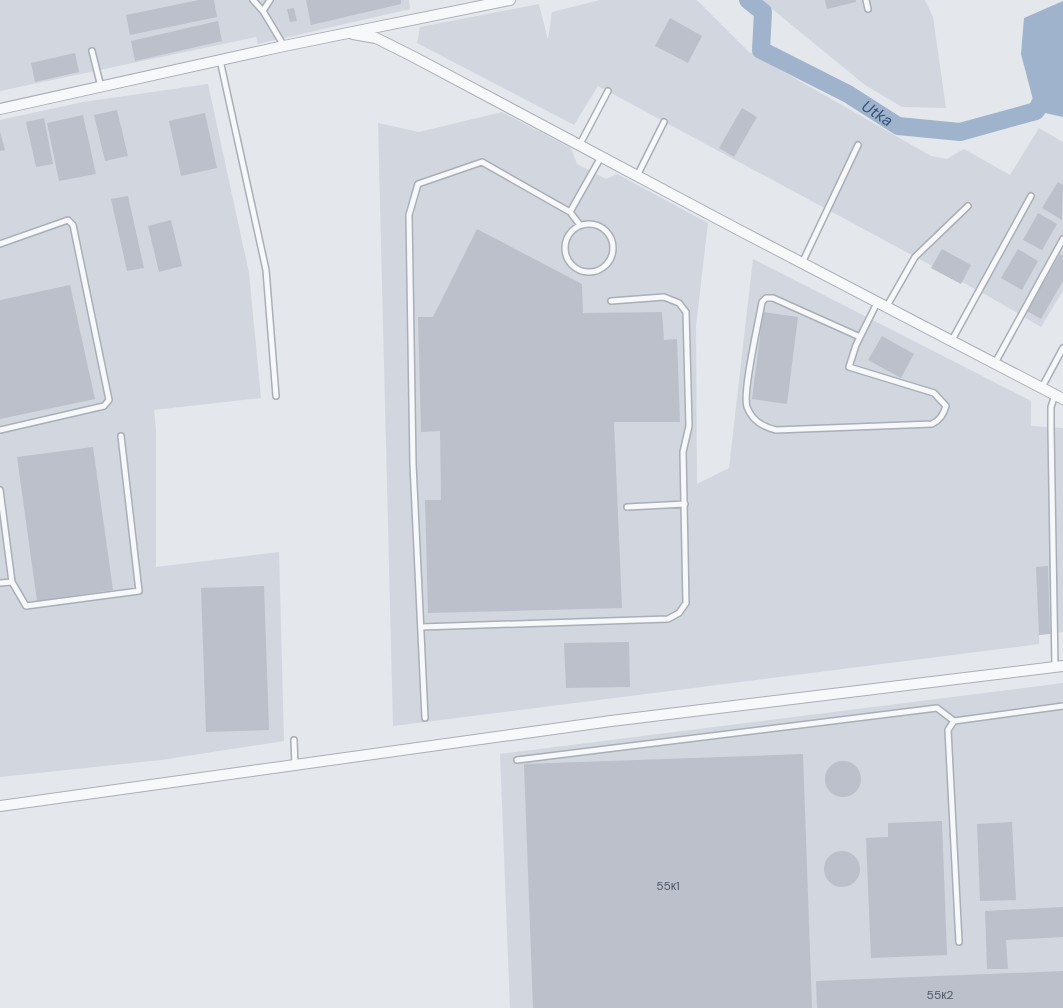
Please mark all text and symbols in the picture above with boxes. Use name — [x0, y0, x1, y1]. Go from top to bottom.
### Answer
water label: Utka — [858, 95, 898, 131]
house number: 55к1 — [656, 878, 680, 894]
house number: 55к2 — [927, 987, 953, 1003]

